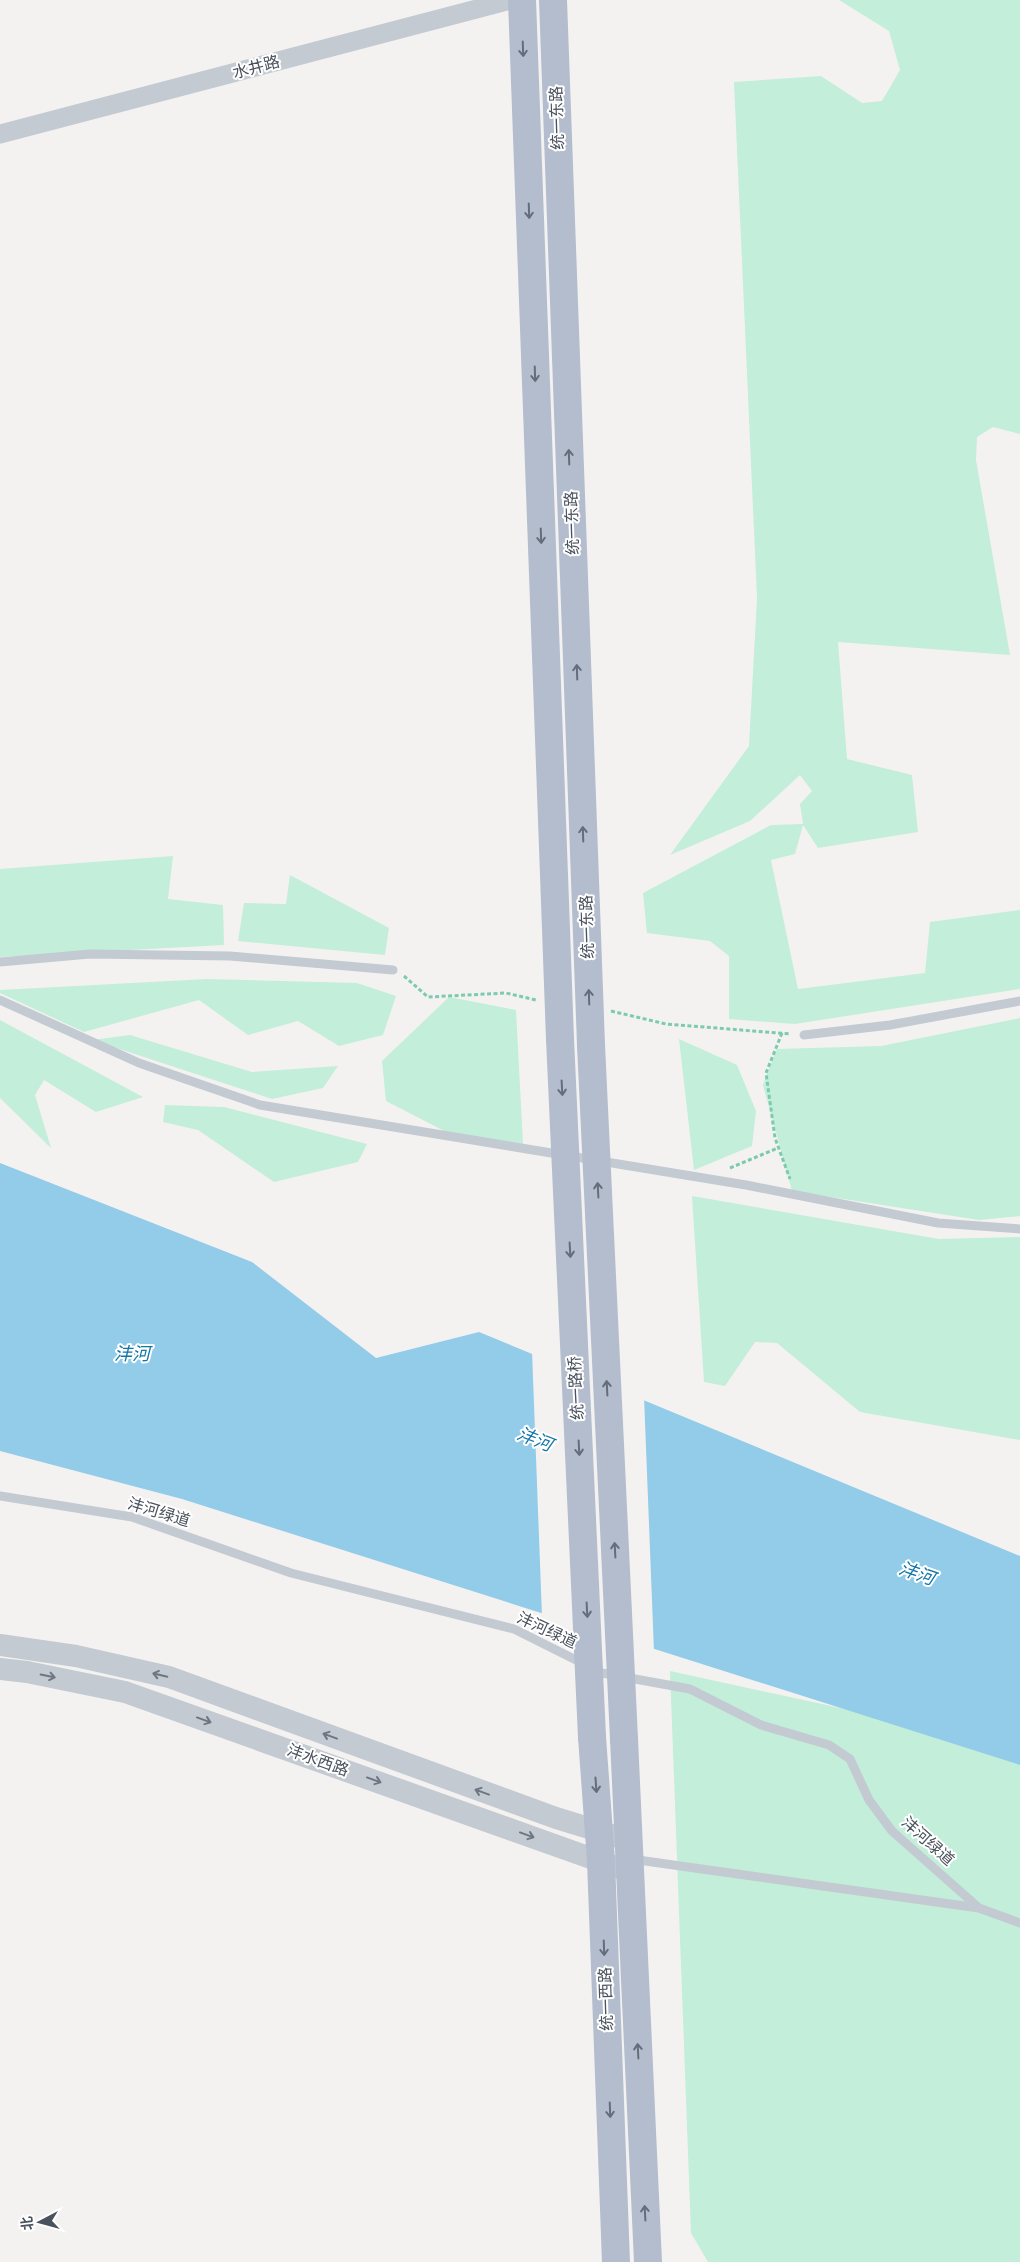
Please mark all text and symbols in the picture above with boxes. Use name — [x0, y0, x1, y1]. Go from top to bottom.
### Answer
one-way arrow — [519, 40, 528, 56]
street label: 水井路 — [230, 52, 282, 82]
street label: 统一东路 — [546, 86, 568, 150]
one-way arrow — [525, 203, 534, 219]
one-way arrow — [531, 365, 540, 381]
one-way arrow — [565, 449, 574, 465]
street label: 统一东路 — [561, 491, 583, 555]
one-way arrow — [536, 528, 546, 544]
one-way arrow — [572, 664, 582, 680]
one-way arrow — [579, 827, 588, 843]
street label: 统一东路 — [576, 895, 598, 959]
one-way arrow — [585, 989, 594, 1005]
one-way arrow — [558, 1080, 567, 1096]
one-way arrow — [593, 1183, 603, 1199]
one-way arrow — [565, 1242, 575, 1258]
water label: 沣河 — [114, 1343, 153, 1364]
street label: 统一路桥 — [565, 1356, 587, 1420]
one-way arrow — [603, 1380, 612, 1396]
water label: 沣河 — [514, 1423, 558, 1456]
one-way arrow — [574, 1439, 584, 1455]
street label: 沣河绿道 — [126, 1494, 192, 1530]
one-way arrow — [610, 1542, 619, 1558]
water label: 沣河 — [897, 1557, 940, 1590]
one-way arrow — [582, 1602, 591, 1618]
street label: 沣河绿道 — [514, 1608, 580, 1652]
one-way arrow — [153, 1670, 169, 1679]
one-way arrow — [40, 1672, 56, 1681]
one-way arrow — [196, 1716, 211, 1725]
one-way arrow — [323, 1731, 338, 1740]
street label: 沣水西路 — [285, 1740, 351, 1780]
one-way arrow — [365, 1776, 381, 1786]
one-way arrow — [591, 1777, 601, 1793]
one-way arrow — [475, 1787, 491, 1796]
street label: 沣河绿道 — [898, 1813, 958, 1869]
one-way arrow — [519, 1831, 534, 1840]
one-way arrow — [600, 1939, 609, 1955]
street label: 统一西路 — [595, 1967, 617, 2031]
one-way arrow — [633, 2043, 643, 2060]
one-way arrow — [606, 2102, 615, 2118]
north arrow — [15, 2197, 65, 2247]
one-way arrow — [641, 2206, 650, 2222]
text: 北 — [18, 2216, 36, 2231]

